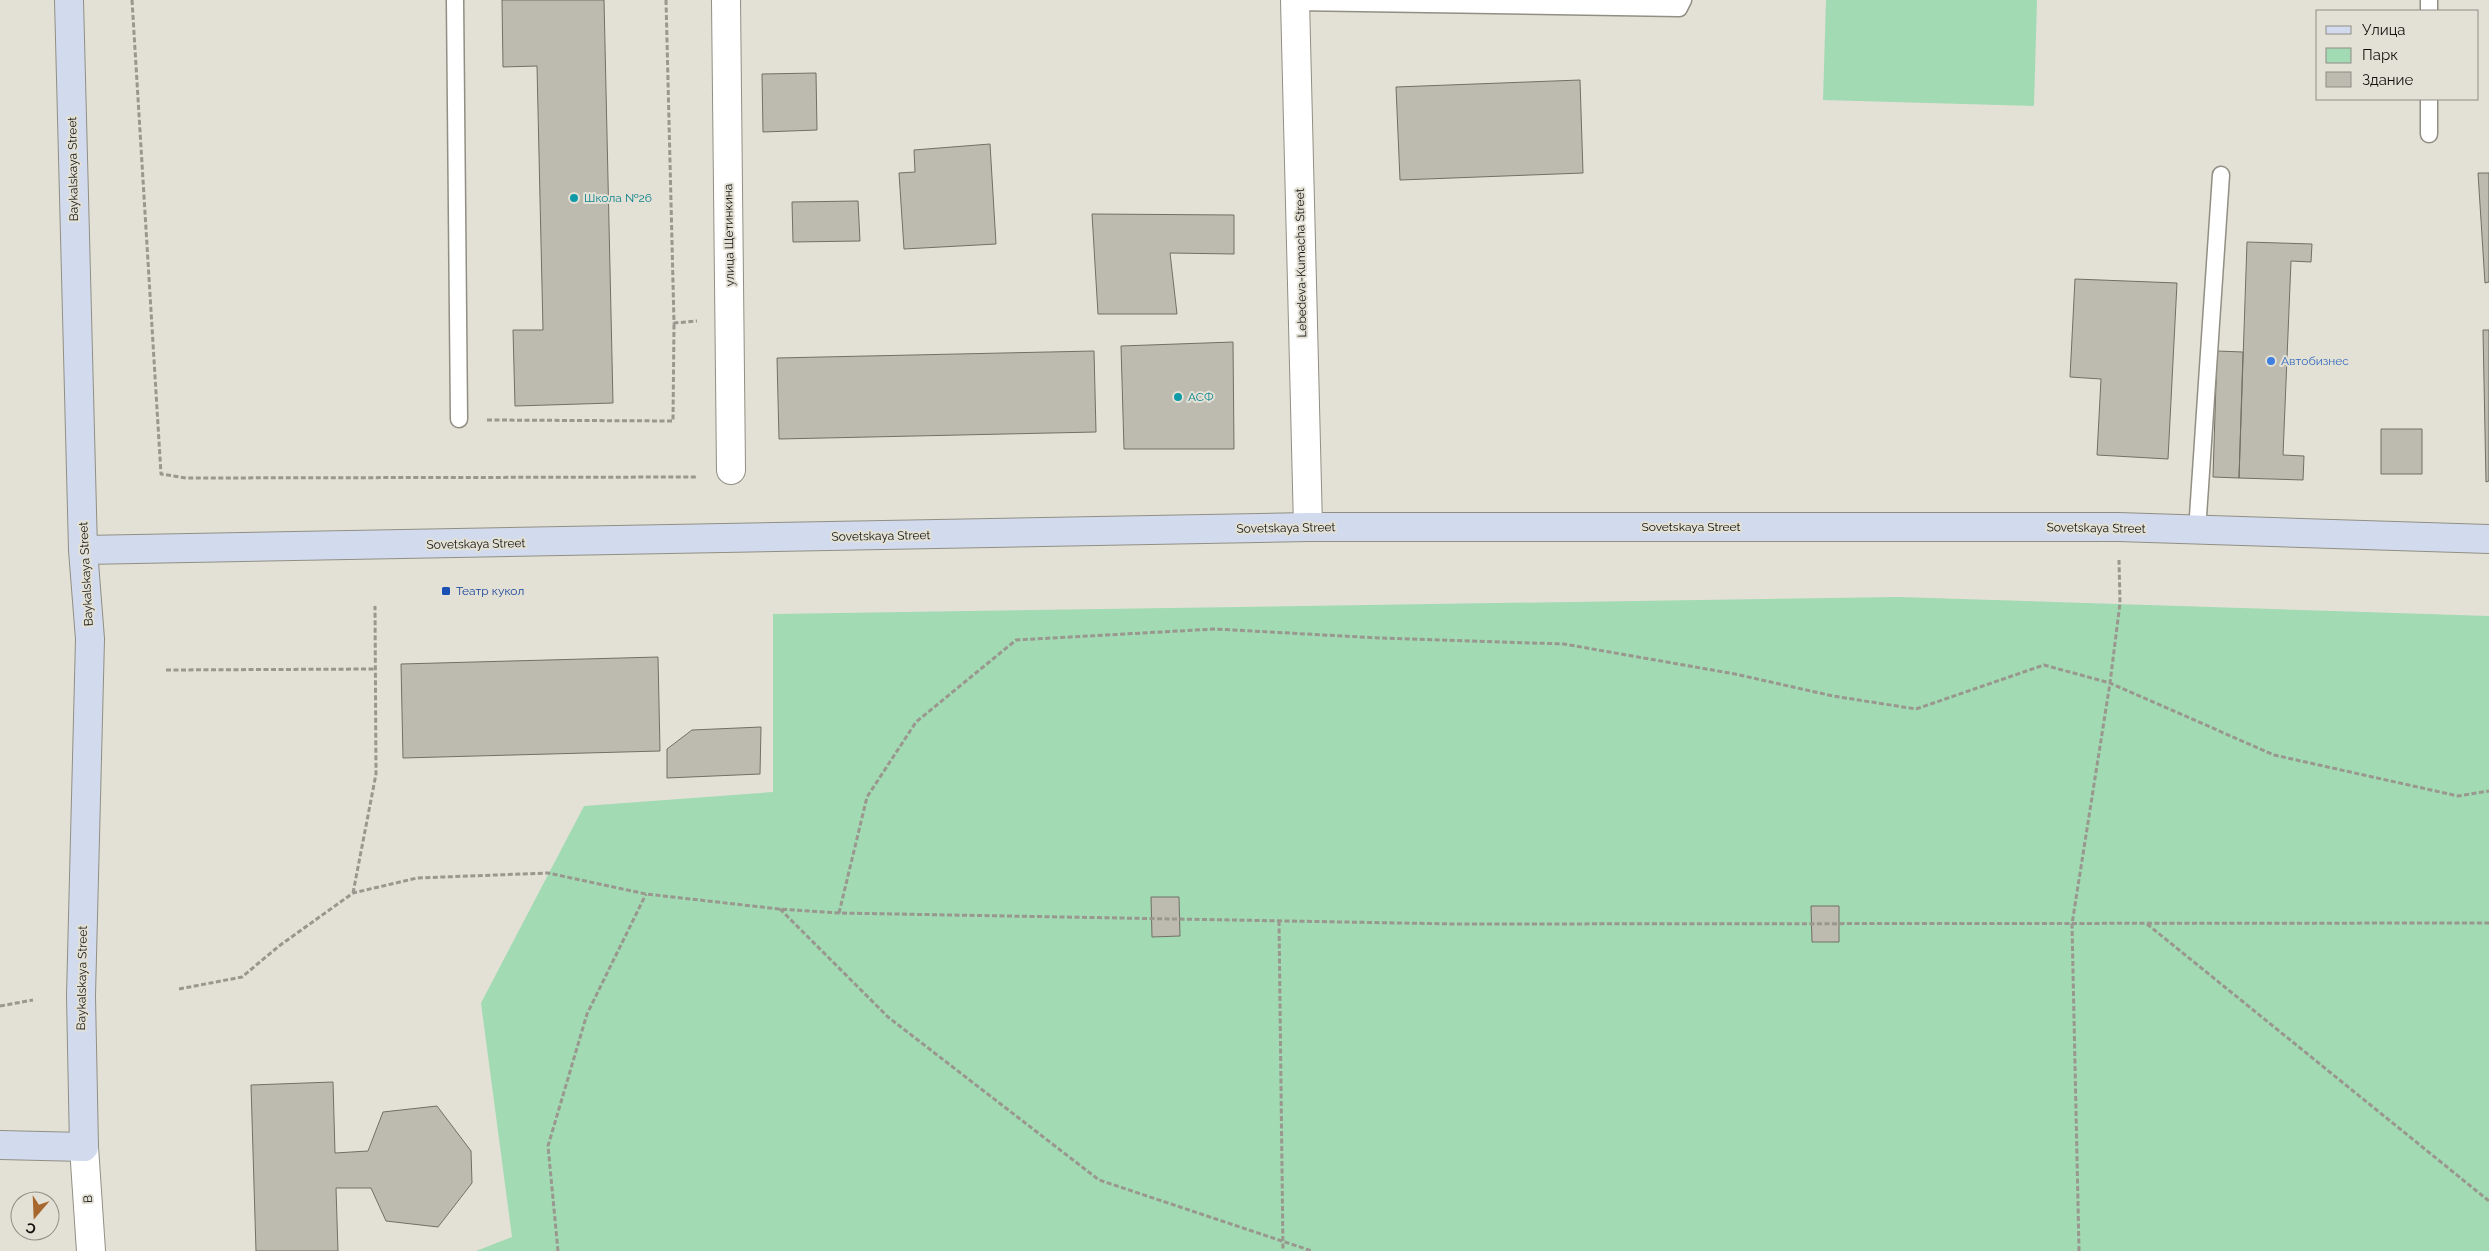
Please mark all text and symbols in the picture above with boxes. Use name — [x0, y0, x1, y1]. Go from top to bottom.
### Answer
legend — [2316, 10, 2479, 100]
text: Улица — [2362, 21, 2406, 39]
text: Парк — [2362, 46, 2398, 64]
text: Здание — [2362, 71, 2414, 89]
street label: Baykalskaya Street — [65, 117, 81, 221]
street label: улица Щетинкина — [721, 184, 737, 286]
street label: Lebedeva-Kumacha Street — [1293, 188, 1309, 338]
place label: Школа №26 — [584, 191, 652, 205]
marker: Школа №26 — [568, 192, 580, 204]
place label: Автобизнес — [2281, 354, 2349, 368]
marker: Автобизнес — [2265, 355, 2277, 367]
place label: АСФ — [1188, 390, 1214, 404]
marker: АСФ — [1172, 391, 1184, 403]
street label: Sovetskaya Street — [1236, 520, 1336, 536]
street label: Sovetskaya Street — [1641, 520, 1741, 534]
street label: Sovetskaya Street — [2046, 520, 2146, 536]
street label: Baykalskaya Street — [76, 521, 96, 627]
street label: Sovetskaya Street — [831, 528, 931, 544]
street label: Sovetskaya Street — [426, 536, 526, 552]
place label: Театр кукол — [456, 584, 524, 598]
marker: Театр кукол — [440, 585, 452, 597]
street label: Baykalskaya Street — [74, 926, 90, 1030]
north arrow — [10, 1191, 60, 1241]
street label: B — [81, 1195, 95, 1203]
text: С — [23, 1219, 38, 1237]

